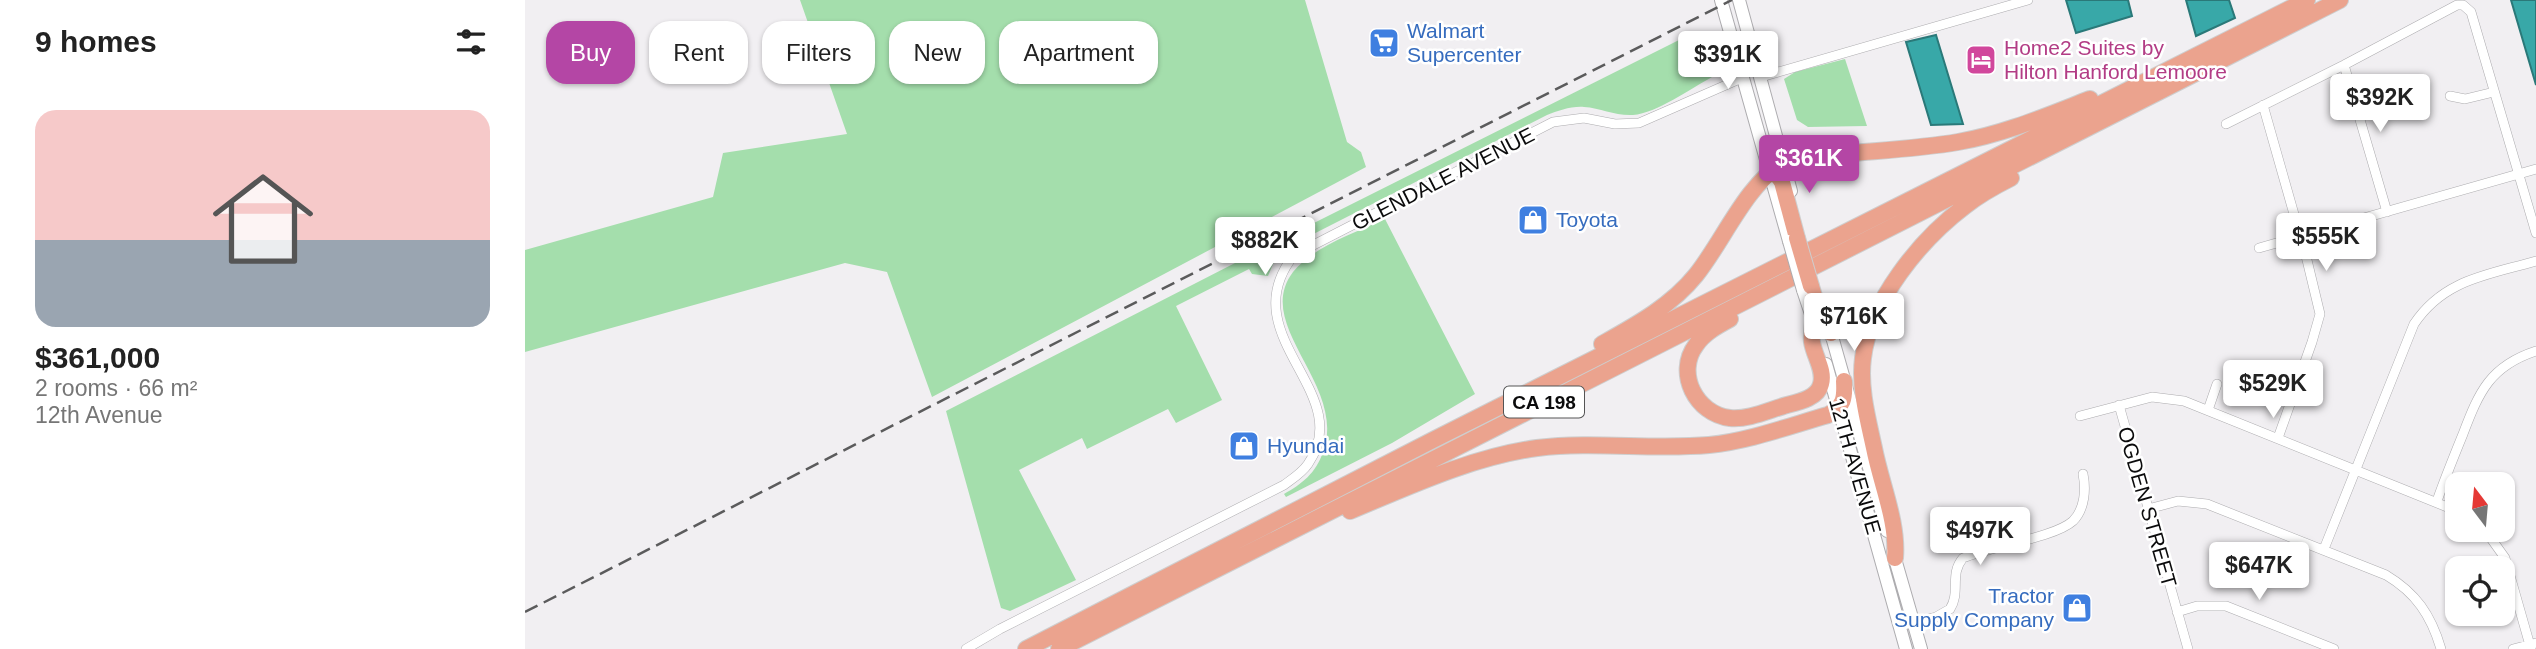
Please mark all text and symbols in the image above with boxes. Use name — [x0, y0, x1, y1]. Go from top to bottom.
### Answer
place label: Walmart Supercenter — [1407, 19, 1521, 66]
chip: Buy — [546, 21, 635, 84]
chip: Rent — [649, 21, 748, 84]
chip: Filters — [762, 21, 875, 84]
chip: New — [889, 21, 985, 84]
chip: Apartment — [999, 21, 1158, 84]
icon: filters — [452, 23, 490, 61]
text: 9 homes — [35, 25, 157, 58]
supermarket icon: Walmart Supercenter — [1367, 26, 1401, 60]
pin: $391K — [1679, 32, 1777, 91]
place label: Home2 Suites by Hilton Hanford Lemoore — [2004, 36, 2227, 83]
text: $391K — [1694, 41, 1762, 67]
hotel icon: Home2 Suites by Hilton Hanford Lemoore — [1964, 43, 1998, 77]
pin: $392K — [2331, 74, 2429, 134]
text: $392K — [2346, 84, 2414, 110]
street label: GLENDALE AVENUE — [1348, 123, 1538, 235]
pin: $361K — [1760, 136, 1858, 195]
text: $361K — [1775, 145, 1843, 171]
icon: home — [200, 156, 326, 282]
shop icon: Toyota — [1516, 203, 1550, 237]
place label: Toyota — [1556, 208, 1618, 231]
pin: $555K — [2277, 214, 2375, 273]
pin: $882K — [1216, 218, 1314, 277]
text: $555K — [2292, 223, 2360, 249]
text: $882K — [1231, 227, 1299, 253]
pin: $716K — [1805, 294, 1903, 353]
text: $716K — [1820, 303, 1888, 329]
text: $361,000 — [35, 341, 160, 374]
pin: $529K — [2224, 360, 2322, 420]
text: $529K — [2239, 370, 2307, 396]
text: 2 rooms · 66 m² — [35, 375, 197, 401]
road number: CA 198 — [1504, 386, 1584, 418]
street label: 12TH AVENUE — [1825, 395, 1886, 537]
text: 12th Avenue — [35, 402, 162, 428]
street label: OGDEN STREET — [2114, 424, 2181, 590]
shop icon: Hyundai — [1227, 429, 1261, 463]
place label: Hyundai — [1267, 434, 1344, 457]
north arrow — [2445, 472, 2515, 542]
map controls — [2445, 472, 2515, 626]
pin: $497K — [1931, 508, 2029, 567]
text: $497K — [1946, 517, 2014, 543]
pin: $647K — [2210, 542, 2308, 602]
text: $647K — [2225, 552, 2293, 578]
button: locate — [2445, 556, 2515, 626]
place label: Tractor Supply Company — [1894, 584, 2054, 631]
shop icon: Tractor Supply Company — [2060, 591, 2094, 625]

